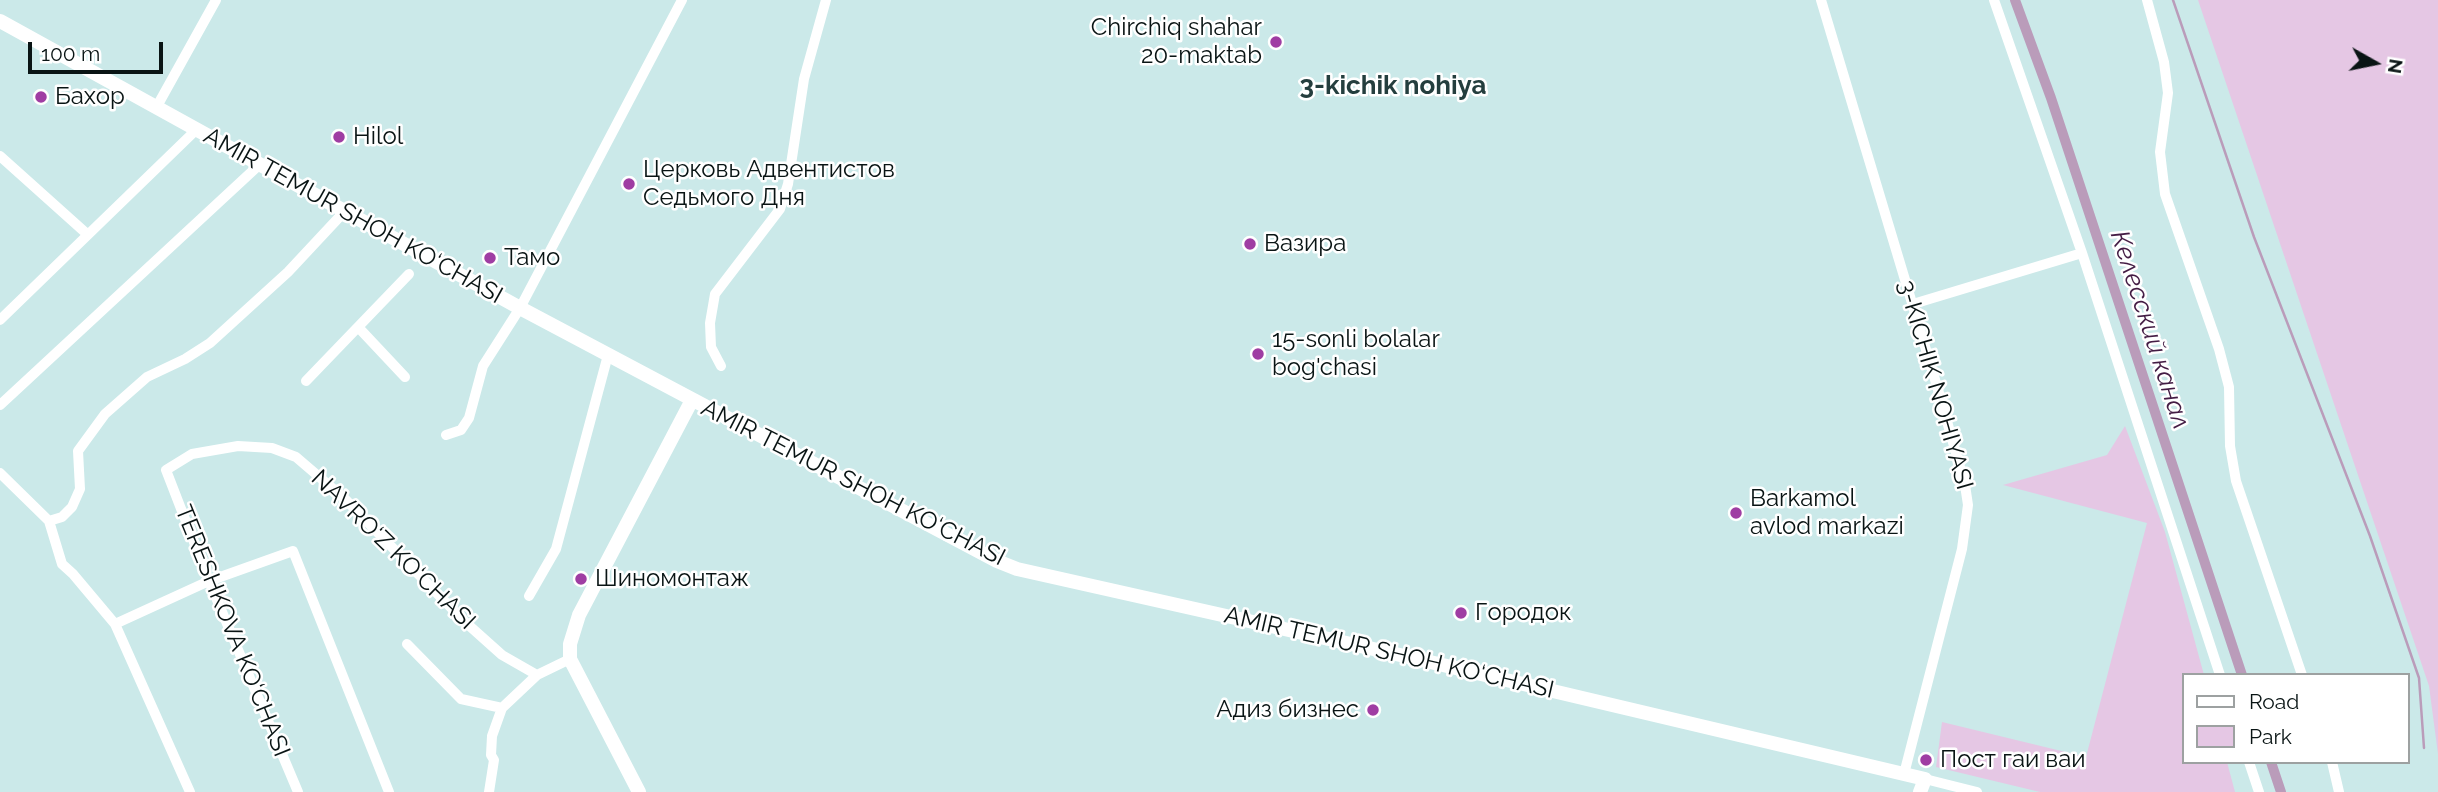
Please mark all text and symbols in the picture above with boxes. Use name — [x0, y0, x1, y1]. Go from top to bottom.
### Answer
place label: Chirchiq shahar 20-maktab — [1091, 14, 1262, 70]
scale bar — [32, 28, 166, 72]
north arrow — [2340, 28, 2410, 98]
marker: Chirchiq shahar 20-maktab — [1268, 34, 1284, 50]
text: 100 m — [41, 41, 100, 66]
text: N — [2384, 57, 2408, 75]
district label: 3-kichik nohiya — [1300, 70, 1486, 102]
place label: Бахор — [55, 83, 125, 111]
marker: Бахор — [33, 89, 49, 105]
street label: AMIR TEMUR SHOH KO‘CHASI — [199, 122, 507, 310]
place label: Hilol — [353, 123, 403, 151]
marker: Hilol — [331, 129, 347, 145]
place label: Церковь Адвентистов Седьмого Дня — [643, 156, 895, 212]
marker: Церковь Адвентистов Седьмого Дня — [621, 176, 637, 192]
water label: Келесский канал — [2103, 227, 2197, 433]
place label: Вазира — [1264, 230, 1346, 258]
marker: Вазира — [1242, 236, 1258, 252]
place label: Тамо — [504, 244, 560, 272]
marker: Тамо — [482, 250, 498, 266]
street label: 3-KICHIK NOHIYASI — [1891, 277, 1979, 493]
place label: 15-sonli bolalar bog'chasi — [1272, 326, 1440, 382]
marker: 15-sonli bolalar bog'chasi — [1250, 346, 1266, 362]
street label: AMIR TEMUR SHOH KO‘CHASI — [696, 394, 1010, 572]
street label: NAVRO‘Z KO‘CHASI — [305, 464, 481, 636]
place label: Barkamol avlod markazi — [1750, 485, 1904, 541]
street label: TERESHKOVA KO‘CHASI — [168, 501, 296, 761]
marker: Barkamol avlod markazi — [1728, 505, 1744, 521]
place label: Шиномонтаж — [595, 565, 749, 593]
marker: Шиномонтаж — [573, 571, 589, 587]
place label: Городок — [1475, 599, 1571, 627]
street label: AMIR TEMUR SHOH KO‘CHASI — [1221, 601, 1557, 705]
marker: Городок — [1453, 605, 1469, 621]
legend — [2182, 673, 2410, 764]
text: Road — [2249, 689, 2299, 714]
place label: Адиз бизнес — [1216, 696, 1359, 724]
marker: Адиз бизнес — [1365, 702, 1381, 718]
text: Park — [2249, 724, 2292, 749]
place label: Пост гаи ваи — [1940, 746, 2086, 774]
marker: Пост гаи ваи — [1918, 752, 1934, 768]

